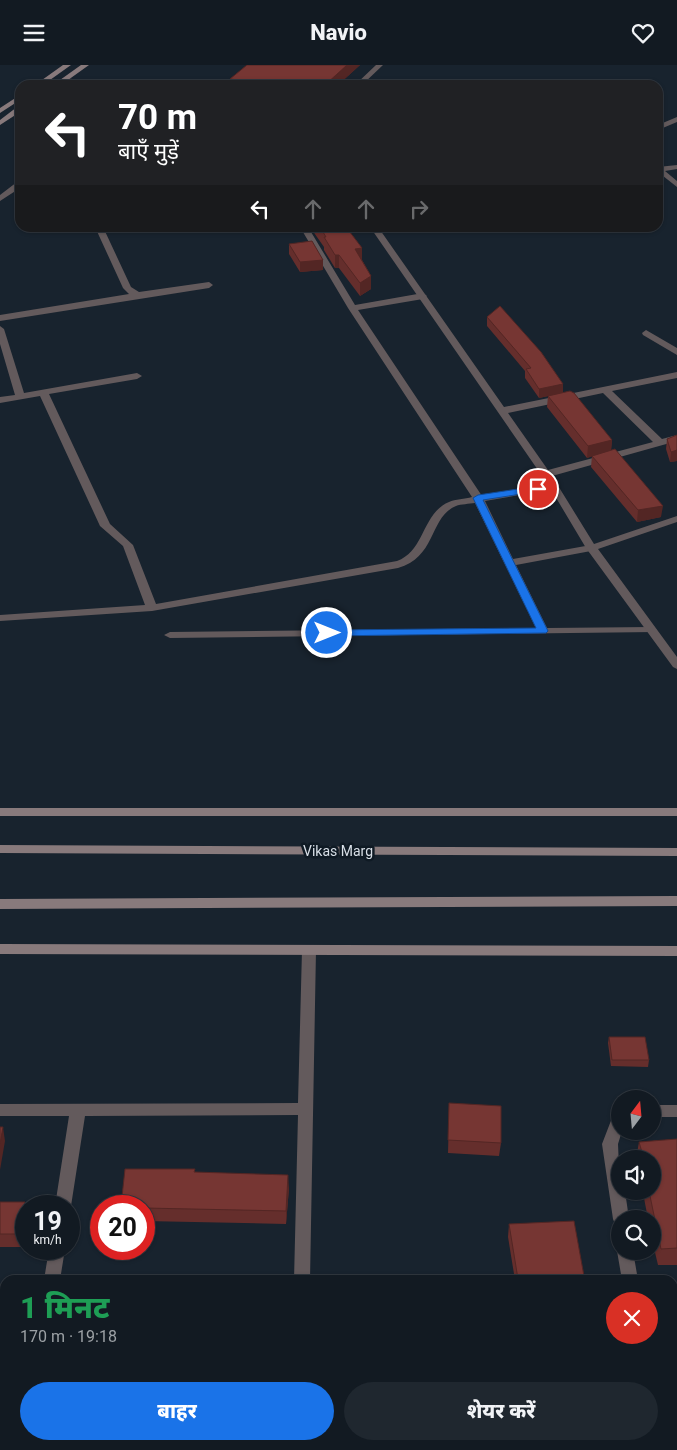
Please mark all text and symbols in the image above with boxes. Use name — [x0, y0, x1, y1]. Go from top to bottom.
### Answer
icon: menu — [20, 19, 48, 47]
icon: heart — [629, 19, 657, 47]
text: Navio — [310, 20, 367, 45]
text: 70 m — [118, 97, 197, 138]
icon: left — [35, 100, 100, 165]
text: बाएँ मुड़ें — [118, 139, 179, 164]
icon: left — [246, 195, 274, 223]
icon: ahead — [299, 195, 327, 223]
icon: ahead — [352, 195, 380, 223]
icon: right — [405, 195, 433, 223]
pin — [517, 468, 559, 510]
icon: arrive — [524, 475, 552, 503]
position arrow — [300, 606, 352, 658]
street label: Vikas Marg — [303, 843, 373, 859]
north arrow — [611, 1090, 661, 1140]
map controls — [611, 1090, 661, 1260]
button: sound — [611, 1150, 661, 1200]
speed limit sign: 20 — [90, 1195, 155, 1260]
text: 19 — [33, 1207, 62, 1236]
button: search — [611, 1210, 661, 1260]
text: km/h — [33, 1233, 62, 1247]
text: 1 मिनट — [20, 1290, 109, 1325]
button: close — [606, 1292, 658, 1344]
text: 170 m · 19:18 — [20, 1327, 117, 1346]
button: बाहर — [20, 1382, 334, 1440]
button: शेयर करें — [344, 1382, 658, 1440]

